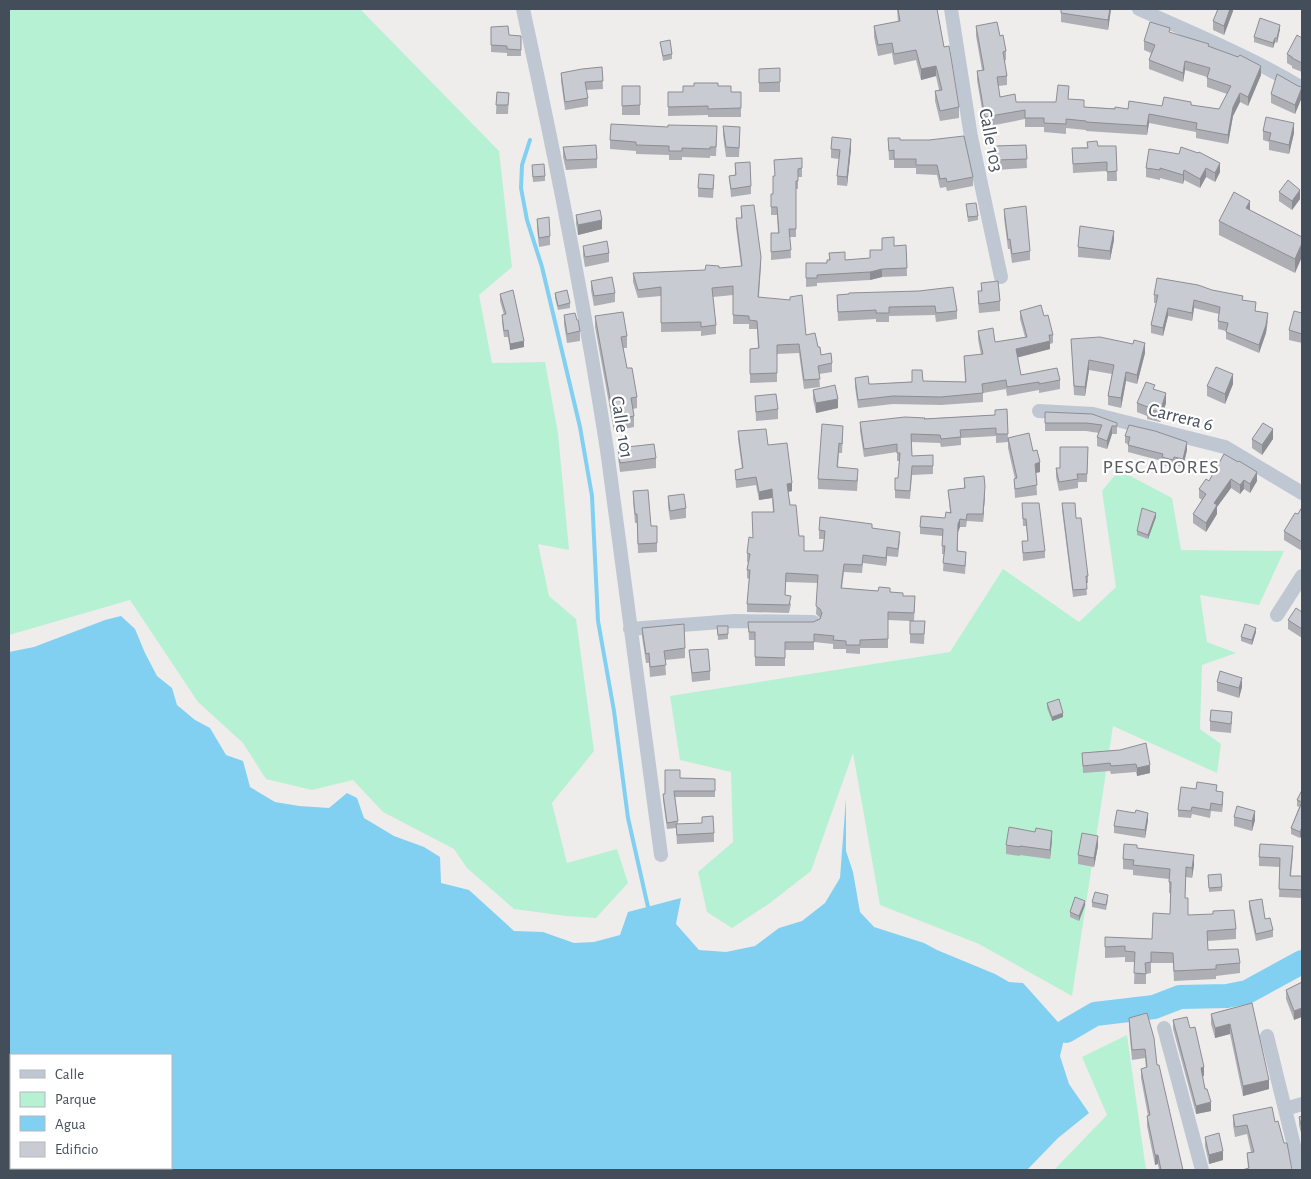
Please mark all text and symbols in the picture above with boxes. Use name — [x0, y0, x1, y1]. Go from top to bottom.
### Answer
street label: Calle 103 — [975, 107, 1006, 174]
street label: Calle 101 — [607, 395, 636, 460]
street label: Carrera 6 — [1146, 400, 1215, 435]
district label: PESCADORES — [1102, 457, 1220, 477]
legend — [10, 1054, 172, 1169]
text: Calle — [55, 1067, 84, 1082]
text: Parque — [55, 1092, 96, 1107]
text: Agua — [55, 1117, 86, 1132]
text: Edificio — [55, 1142, 98, 1157]

